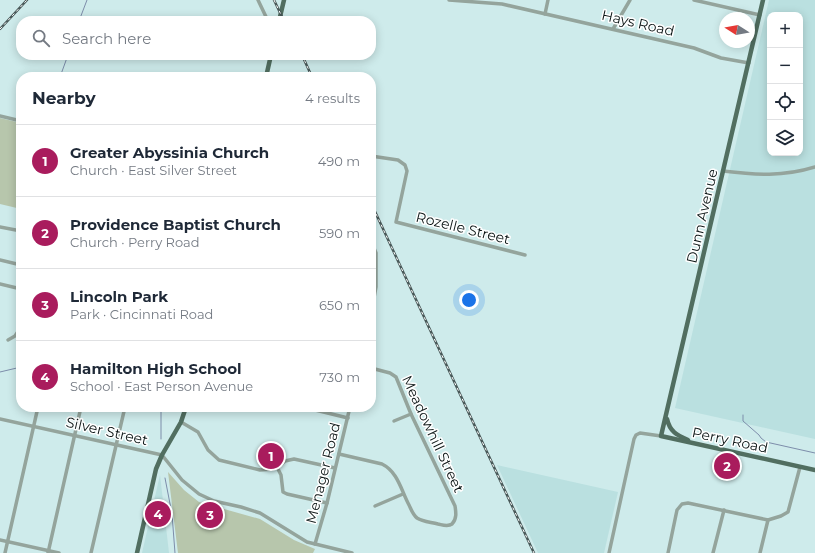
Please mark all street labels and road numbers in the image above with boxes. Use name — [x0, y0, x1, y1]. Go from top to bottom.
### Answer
street label: Hays Road — [600, 6, 676, 40]
street label: Dunn Avenue — [682, 167, 722, 265]
street label: Rozelle Street — [414, 208, 512, 248]
street label: Meadowhill Street — [398, 373, 468, 496]
street label: Silver Street — [64, 413, 150, 449]
street label: Menager Road — [302, 421, 344, 525]
street label: Perry Road — [690, 423, 770, 457]

